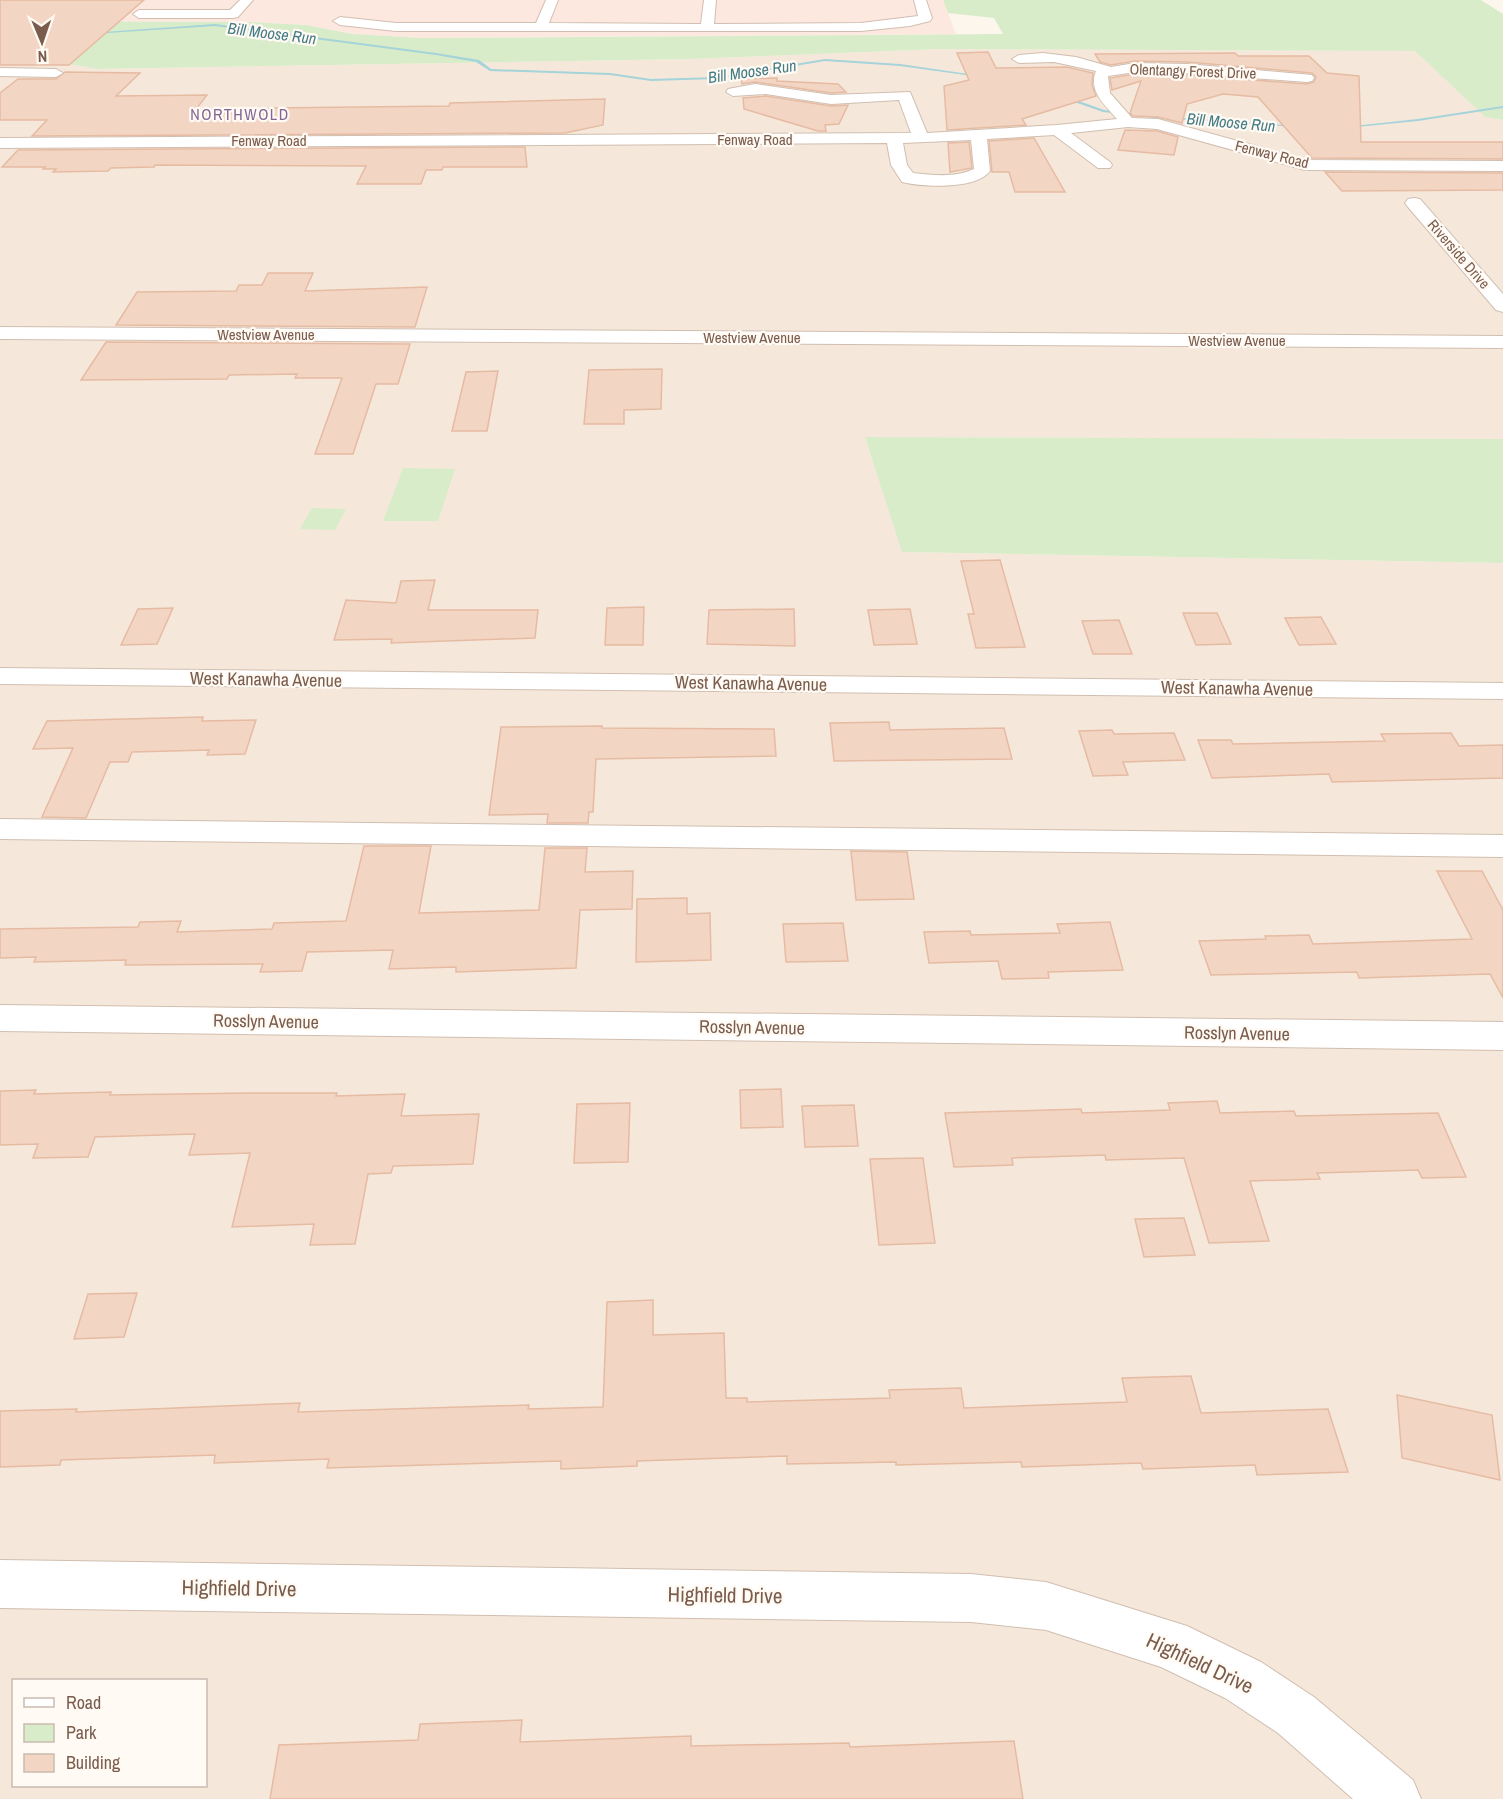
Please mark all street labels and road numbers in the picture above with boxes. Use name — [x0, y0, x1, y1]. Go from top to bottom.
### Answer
street label: Olentangy Forest Drive — [1129, 58, 1257, 84]
street label: Fenway Road — [717, 129, 793, 150]
street label: Fenway Road — [231, 130, 307, 151]
street label: Fenway Road — [1233, 135, 1311, 173]
street label: Riverside Drive — [1423, 215, 1495, 293]
street label: Westview Avenue — [217, 324, 315, 345]
street label: Westview Avenue — [703, 327, 801, 348]
street label: Westview Avenue — [1188, 330, 1286, 351]
street label: West Kanawha Avenue — [190, 665, 342, 693]
street label: West Kanawha Avenue — [675, 669, 827, 697]
street label: West Kanawha Avenue — [1161, 674, 1313, 702]
street label: Rosslyn Avenue — [213, 1008, 319, 1034]
street label: Rosslyn Avenue — [699, 1014, 805, 1040]
street label: Rosslyn Avenue — [1184, 1020, 1290, 1046]
street label: Highfield Drive — [181, 1572, 297, 1604]
street label: Highfield Drive — [667, 1579, 783, 1611]
street label: Highfield Drive — [1142, 1626, 1258, 1700]

